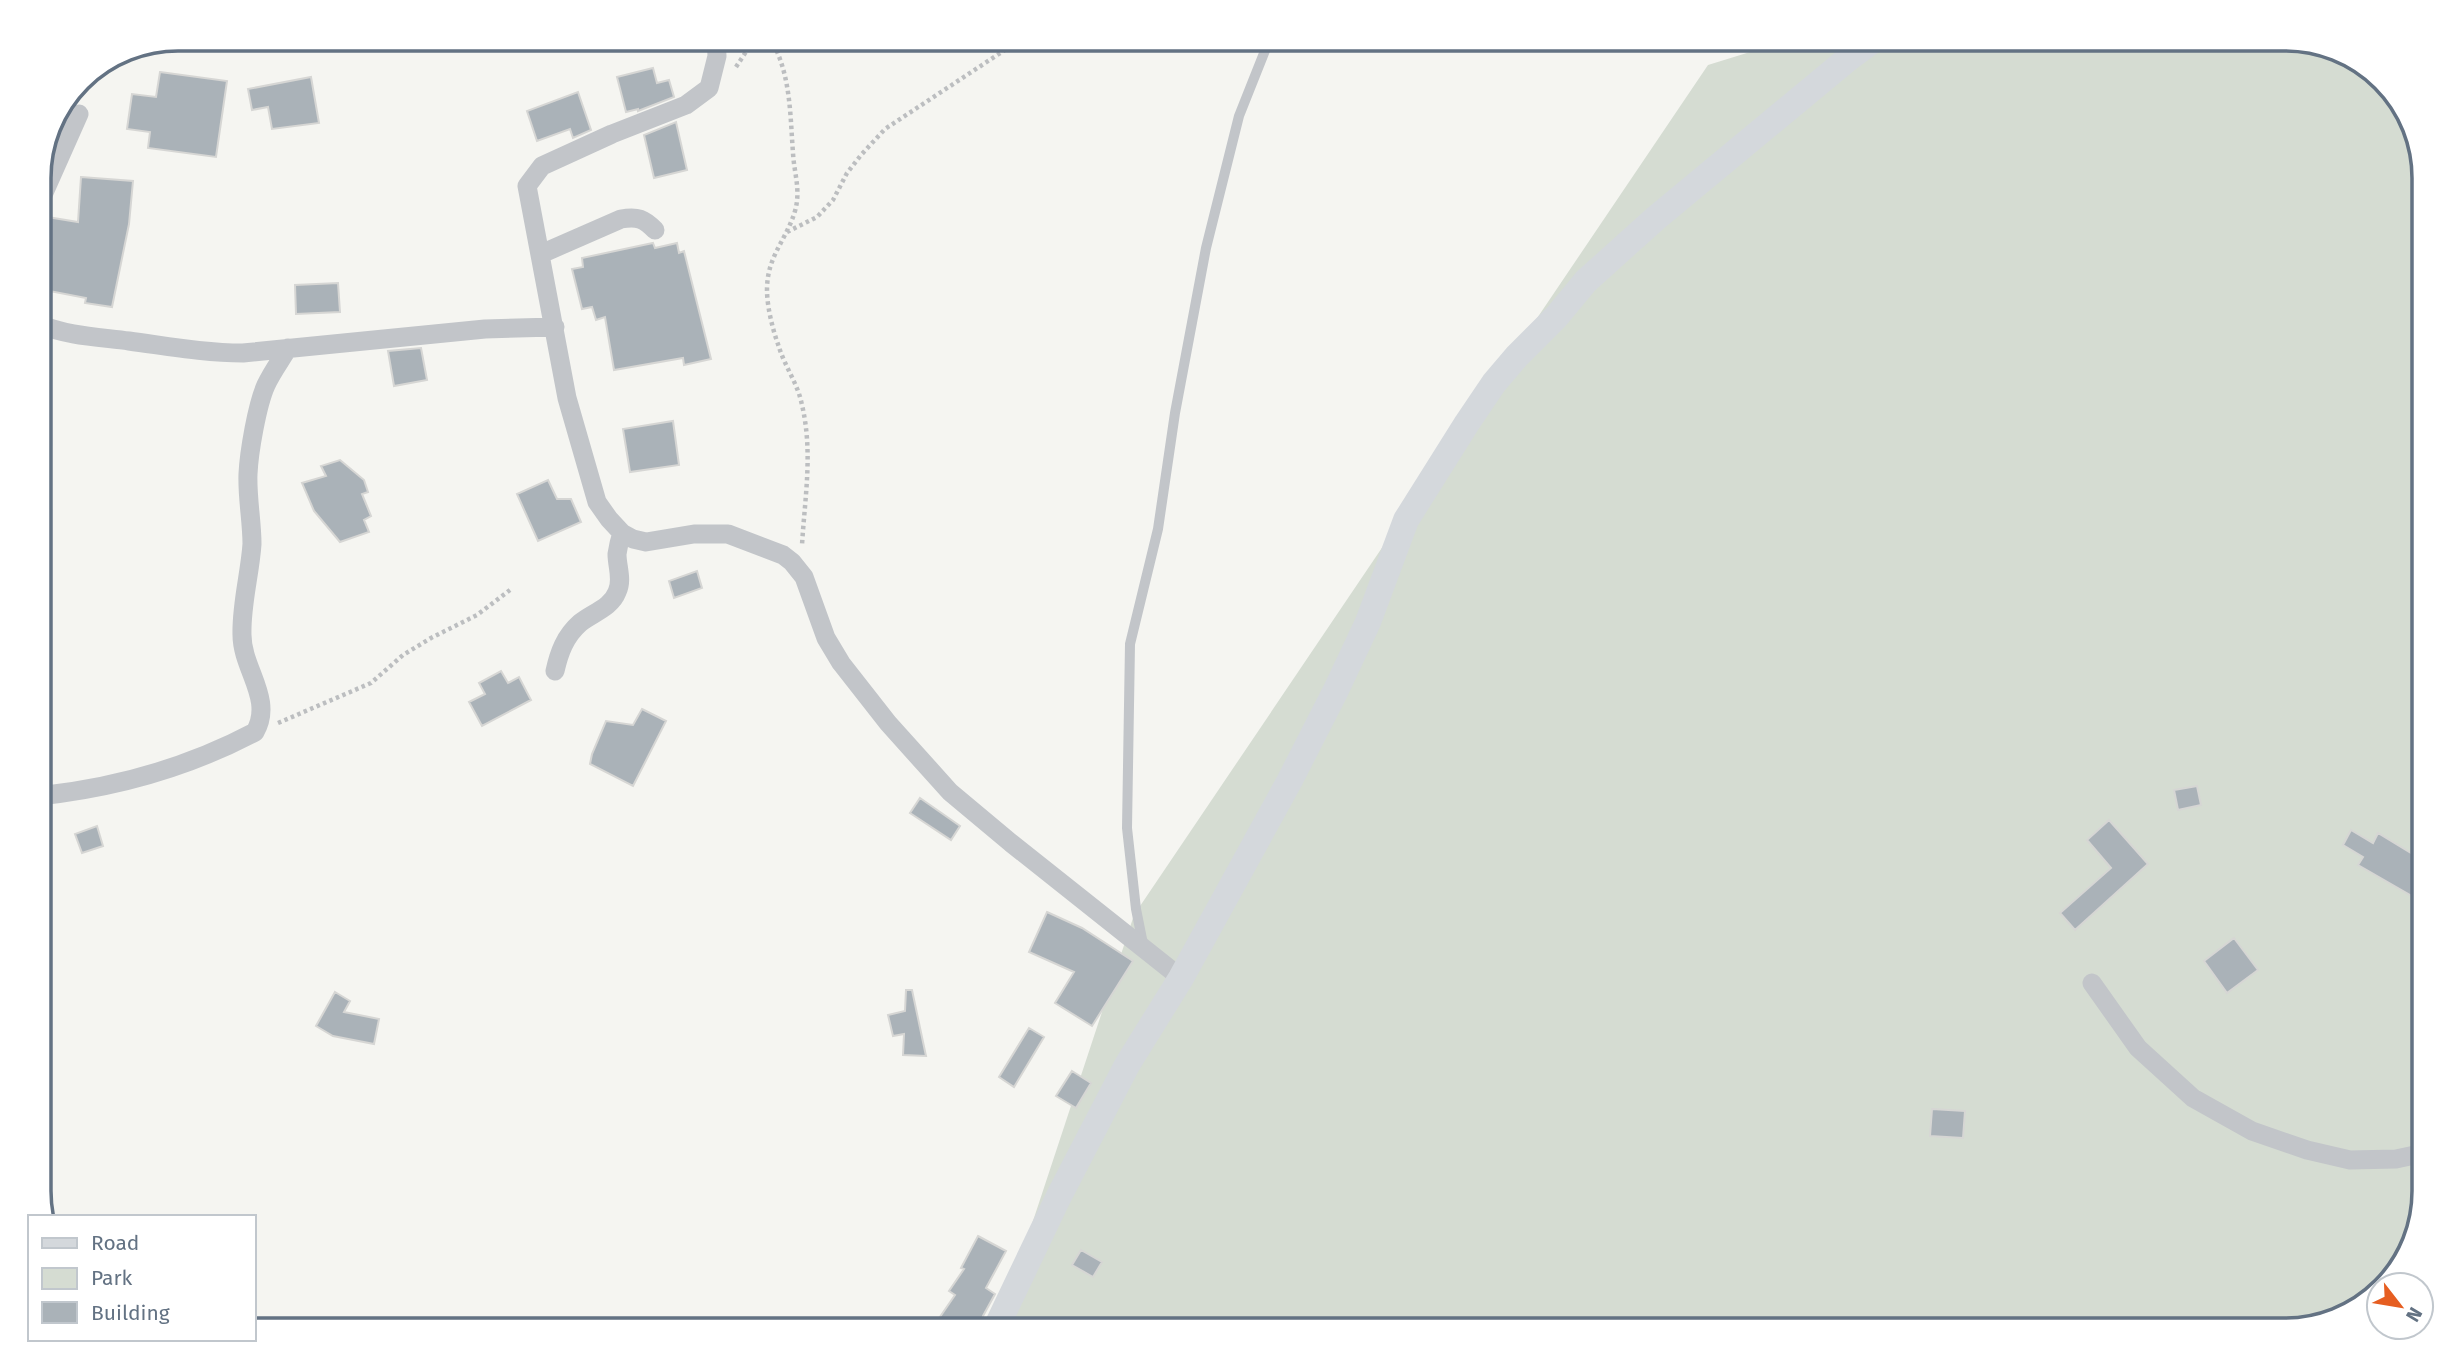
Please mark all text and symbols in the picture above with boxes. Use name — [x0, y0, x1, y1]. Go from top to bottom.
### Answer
legend — [28, 1215, 256, 1341]
text: Road — [91, 1230, 139, 1256]
text: Park — [91, 1265, 133, 1291]
north arrow — [2365, 1271, 2435, 1341]
text: Building — [91, 1300, 170, 1326]
text: N — [2401, 1303, 2427, 1326]

